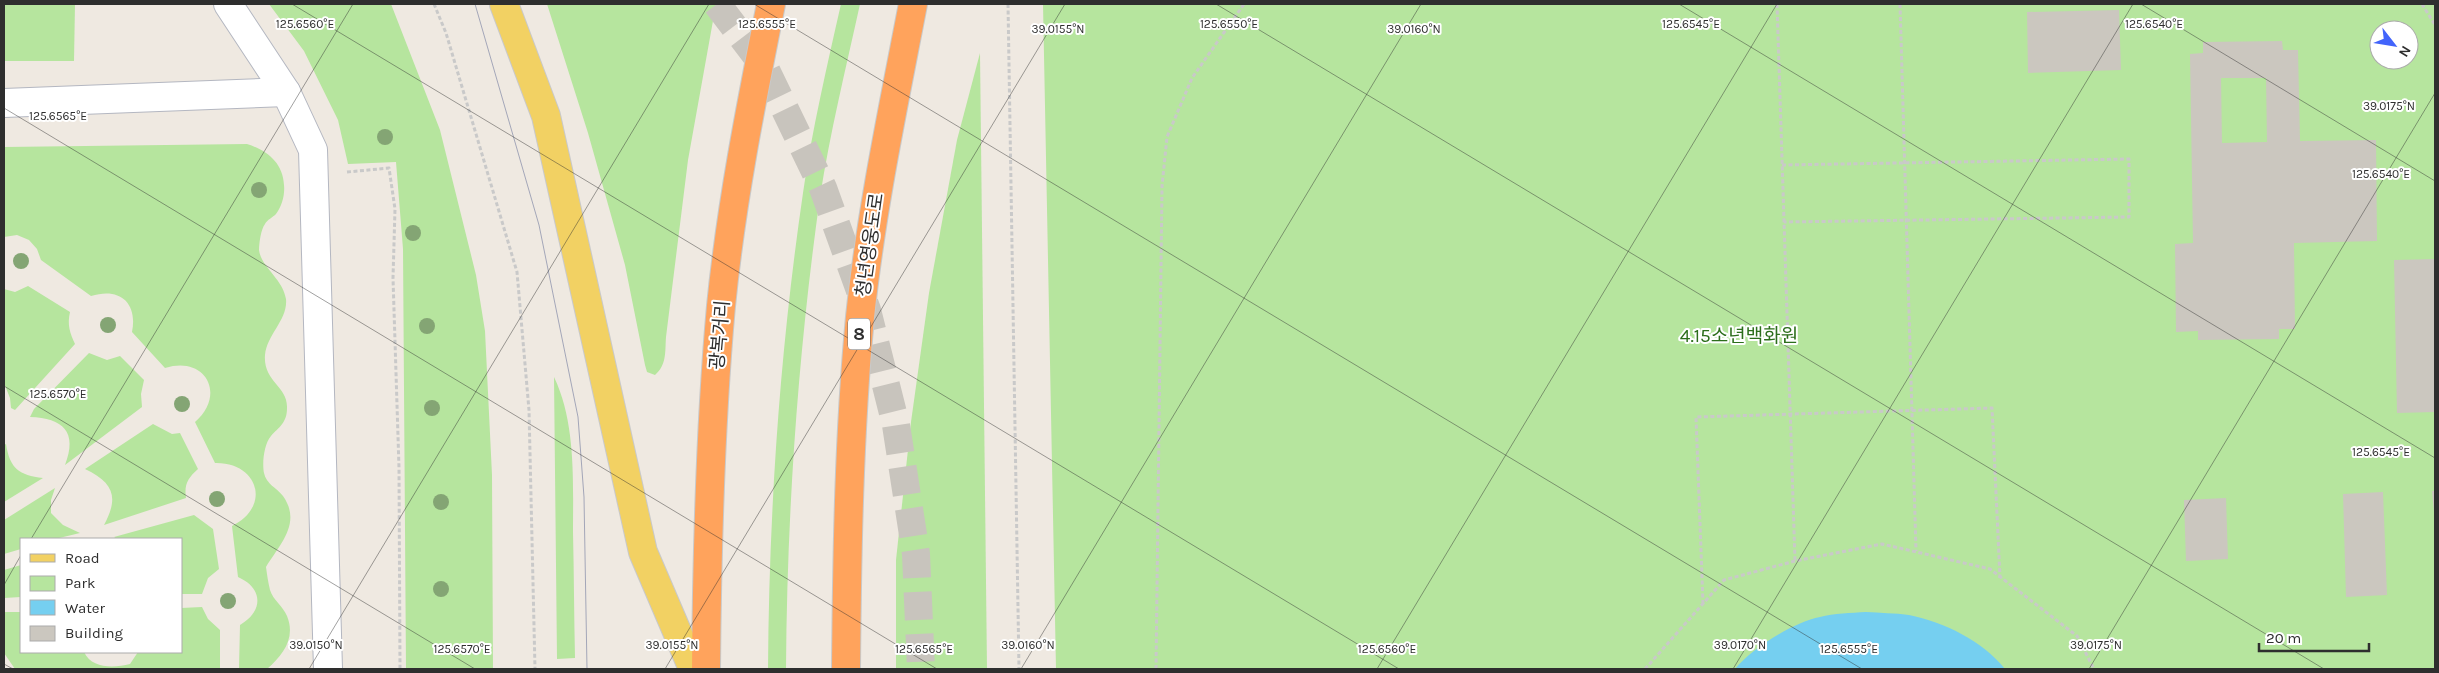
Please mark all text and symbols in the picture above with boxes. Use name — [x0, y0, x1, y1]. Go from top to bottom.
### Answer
text: 125.6560°E — [276, 17, 334, 31]
text: 125.6555°E — [738, 17, 796, 31]
text: 125.6550°E — [1200, 17, 1258, 31]
text: 125.6545°E — [1662, 17, 1720, 31]
text: 125.6540°E — [2125, 17, 2183, 31]
north arrow — [2369, 20, 2419, 70]
text: 39.0155°N — [1031, 22, 1085, 36]
text: 39.0160°N — [1387, 22, 1441, 36]
text: N — [2395, 43, 2415, 60]
text: 39.0175°N — [2363, 99, 2415, 113]
text: 125.6565°E — [29, 109, 87, 123]
text: 125.6540°E — [2352, 167, 2410, 181]
street label: 청년영웅도로 — [852, 192, 888, 298]
street label: 광복거리 — [706, 299, 734, 371]
road number: 8 — [848, 318, 870, 349]
park label: 4.15소년백화원 — [1680, 325, 1798, 347]
text: 125.6570°E — [29, 387, 87, 401]
text: 125.6545°E — [2352, 445, 2410, 459]
legend — [20, 538, 182, 653]
text: Road — [65, 549, 100, 567]
text: Park — [65, 574, 95, 592]
text: Water — [65, 599, 106, 617]
scale bar — [2259, 620, 2369, 652]
text: Building — [65, 624, 123, 642]
text: 20 m — [2266, 629, 2301, 647]
text: 39.0150°N — [289, 638, 343, 652]
text: 39.0155°N — [645, 638, 699, 652]
text: 39.0160°N — [1001, 638, 1055, 652]
text: 39.0170°N — [1714, 638, 1766, 652]
text: 39.0175°N — [2070, 638, 2122, 652]
text: 125.6570°E — [433, 642, 491, 656]
text: 125.6565°E — [895, 642, 953, 656]
text: 125.6560°E — [1358, 642, 1416, 656]
text: 125.6555°E — [1820, 642, 1878, 656]

